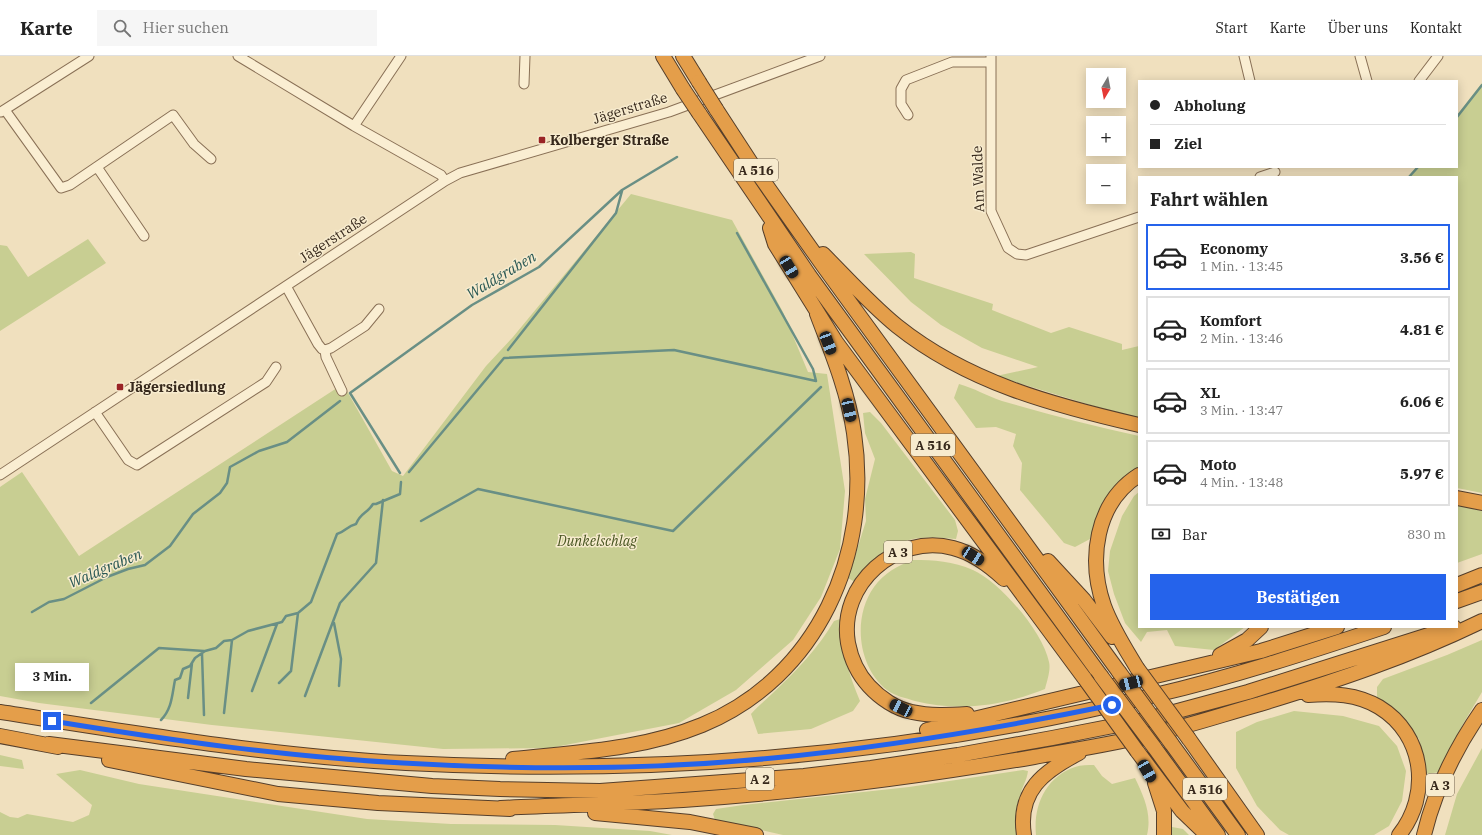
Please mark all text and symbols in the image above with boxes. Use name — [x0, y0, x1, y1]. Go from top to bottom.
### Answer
search box — [97, 10, 377, 46]
text: Karte — [20, 16, 73, 40]
icon: search — [111, 17, 133, 39]
text: Hier suchen — [143, 18, 229, 37]
text: Start — [1216, 19, 1248, 37]
text: Karte — [1270, 19, 1306, 37]
text: Über uns — [1328, 19, 1388, 37]
text: Kontakt — [1410, 19, 1462, 37]
north arrow — [1086, 68, 1126, 108]
map controls — [1086, 68, 1126, 204]
street label: Jägerstraße — [590, 88, 670, 128]
text: Abholung — [1174, 96, 1245, 115]
button: + — [1086, 116, 1126, 156]
place label: Kolberger Straße — [550, 131, 669, 149]
text: Ziel — [1174, 134, 1202, 153]
marker: Kolberger Straße — [537, 135, 547, 145]
street label: Am Walde — [968, 145, 988, 213]
road number: A 516 — [734, 159, 778, 181]
button: − — [1086, 164, 1126, 204]
text: Fahrt wählen — [1150, 188, 1268, 211]
street label: Jägerstraße — [296, 209, 370, 267]
icon: car — [1152, 239, 1188, 275]
text: Economy — [1200, 239, 1268, 258]
water label: Waldgraben — [463, 247, 540, 303]
text: 3.56 € — [1400, 248, 1444, 267]
car — [778, 254, 800, 280]
text: 1 Min. · 13:45 — [1200, 258, 1283, 275]
icon: car — [1152, 311, 1188, 347]
text: Komfort — [1200, 311, 1262, 330]
text: 4.81 € — [1400, 320, 1444, 339]
car — [818, 330, 838, 356]
text: 2 Min. · 13:46 — [1200, 330, 1283, 347]
place label: Jägersiedlung — [128, 378, 226, 396]
marker: Jägersiedlung — [115, 382, 125, 392]
icon: car — [1152, 383, 1188, 419]
text: XL — [1200, 383, 1220, 402]
text: 6.06 € — [1400, 392, 1444, 411]
car — [840, 397, 858, 423]
text: 3 Min. · 13:47 — [1200, 402, 1283, 419]
road number: A 516 — [911, 434, 955, 456]
icon: car — [1152, 455, 1188, 491]
text: Moto — [1200, 455, 1237, 474]
text: 5.97 € — [1400, 464, 1444, 483]
text: 4 Min. · 13:48 — [1200, 474, 1283, 491]
icon: cash — [1150, 523, 1172, 545]
text: Bar — [1182, 525, 1207, 544]
text: 830 m — [1407, 526, 1446, 543]
park label: Dunkelschlag — [556, 532, 637, 550]
road number: A 3 — [884, 541, 912, 563]
water label: Waldgraben — [65, 544, 145, 592]
car — [960, 544, 986, 568]
button: Bestätigen — [1150, 574, 1446, 620]
callout: 3 Min. — [15, 663, 89, 691]
text: 3 Min. — [32, 668, 72, 685]
car — [1118, 674, 1144, 692]
route start — [1103, 696, 1121, 714]
car — [888, 697, 914, 719]
route end — [43, 712, 61, 730]
car — [1136, 758, 1158, 784]
road number: A 2 — [746, 768, 774, 790]
road number: A 3 — [1426, 774, 1454, 796]
road number: A 516 — [1183, 778, 1227, 800]

